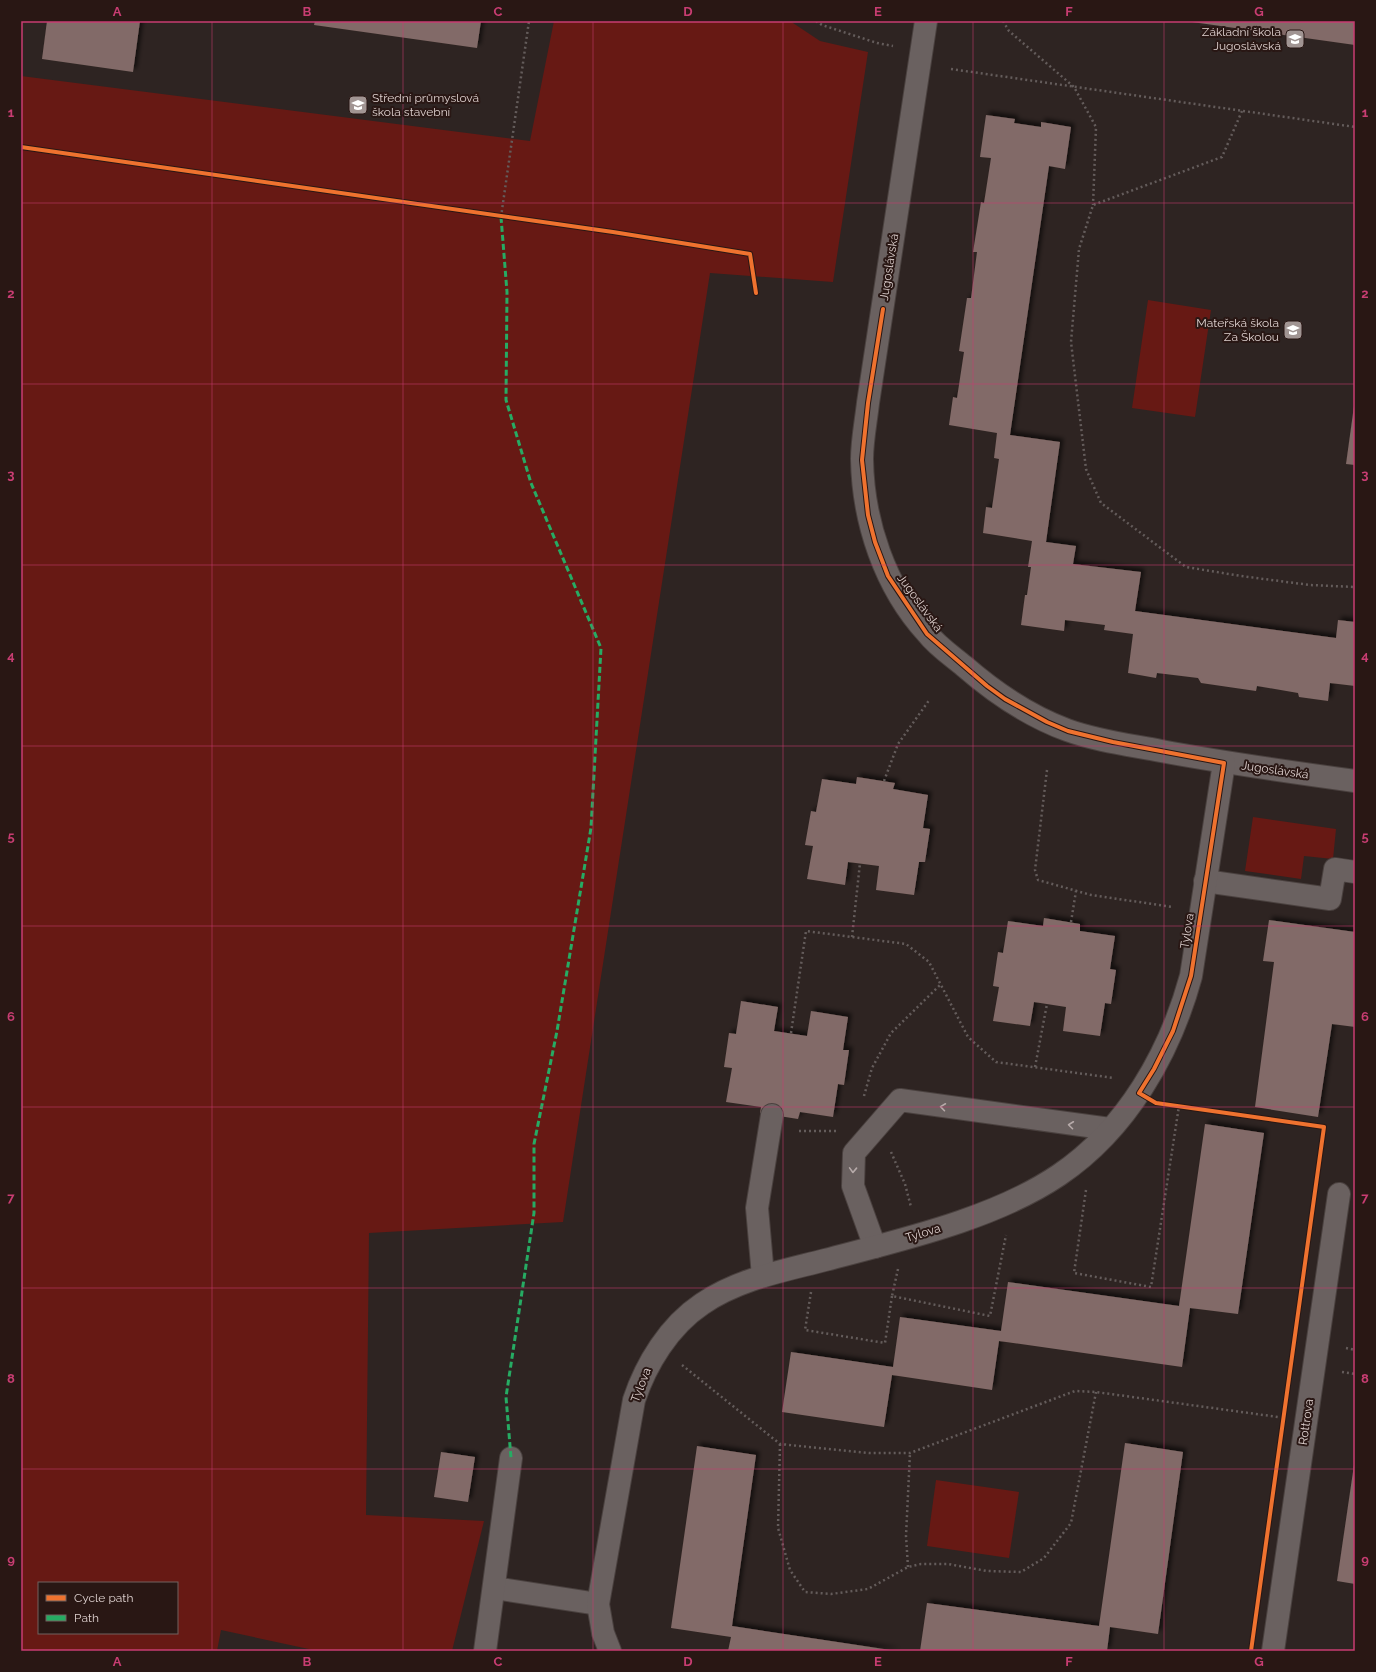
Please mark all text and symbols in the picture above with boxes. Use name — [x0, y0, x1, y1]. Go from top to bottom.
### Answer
text: A — [113, 4, 122, 19]
text: B — [303, 4, 312, 19]
text: C — [494, 4, 503, 19]
text: D — [683, 4, 693, 19]
text: E — [874, 4, 882, 19]
text: F — [1065, 4, 1073, 19]
text: G — [1254, 4, 1264, 19]
place label: Základní škola Jugoslávská — [1202, 25, 1281, 53]
school or university icon: Základní škola Jugoslávská — [1284, 28, 1306, 50]
place label: Střední průmyslová škola stavební — [372, 91, 479, 119]
school or university icon: Střední průmyslová škola stavební — [347, 94, 369, 116]
text: 1 — [8, 105, 15, 120]
text: 1 — [1362, 105, 1369, 120]
street label: Jugoslávská — [877, 232, 901, 302]
text: 2 — [7, 286, 15, 301]
text: 2 — [1361, 286, 1369, 301]
place label: Mateřská škola Za Školou — [1196, 316, 1279, 344]
school or university icon: Mateřská škola Za Školou — [1282, 319, 1304, 341]
text: 3 — [7, 467, 15, 482]
text: 3 — [1361, 467, 1369, 482]
street label: Jugoslávská — [894, 571, 946, 635]
text: 4 — [7, 648, 15, 663]
text: 4 — [1361, 648, 1369, 663]
street label: Jugoslávská — [1240, 758, 1310, 782]
text: 5 — [7, 829, 15, 844]
text: 5 — [1361, 829, 1369, 844]
street label: Tylova — [1177, 912, 1197, 950]
text: 6 — [7, 1009, 15, 1024]
text: 6 — [1361, 1009, 1369, 1024]
one-way arrow — [940, 1103, 946, 1112]
one-way arrow — [1068, 1121, 1074, 1130]
one-way arrow — [849, 1167, 858, 1173]
text: 7 — [7, 1190, 15, 1205]
text: 7 — [1361, 1190, 1369, 1205]
street label: Tylova — [904, 1221, 942, 1245]
street label: Tylova — [628, 1366, 654, 1404]
text: 8 — [7, 1371, 15, 1386]
text: 8 — [1361, 1371, 1369, 1386]
street label: Rottrova — [1296, 1398, 1316, 1446]
text: 9 — [7, 1552, 15, 1567]
text: 9 — [1361, 1552, 1369, 1567]
legend — [38, 1582, 178, 1634]
text: Cycle path — [74, 1591, 133, 1605]
text: Path — [74, 1611, 99, 1625]
text: A — [113, 1654, 122, 1669]
text: B — [303, 1654, 312, 1669]
text: C — [494, 1654, 503, 1669]
text: D — [683, 1654, 693, 1669]
text: E — [874, 1654, 882, 1669]
text: F — [1065, 1654, 1073, 1669]
text: G — [1254, 1654, 1264, 1669]

